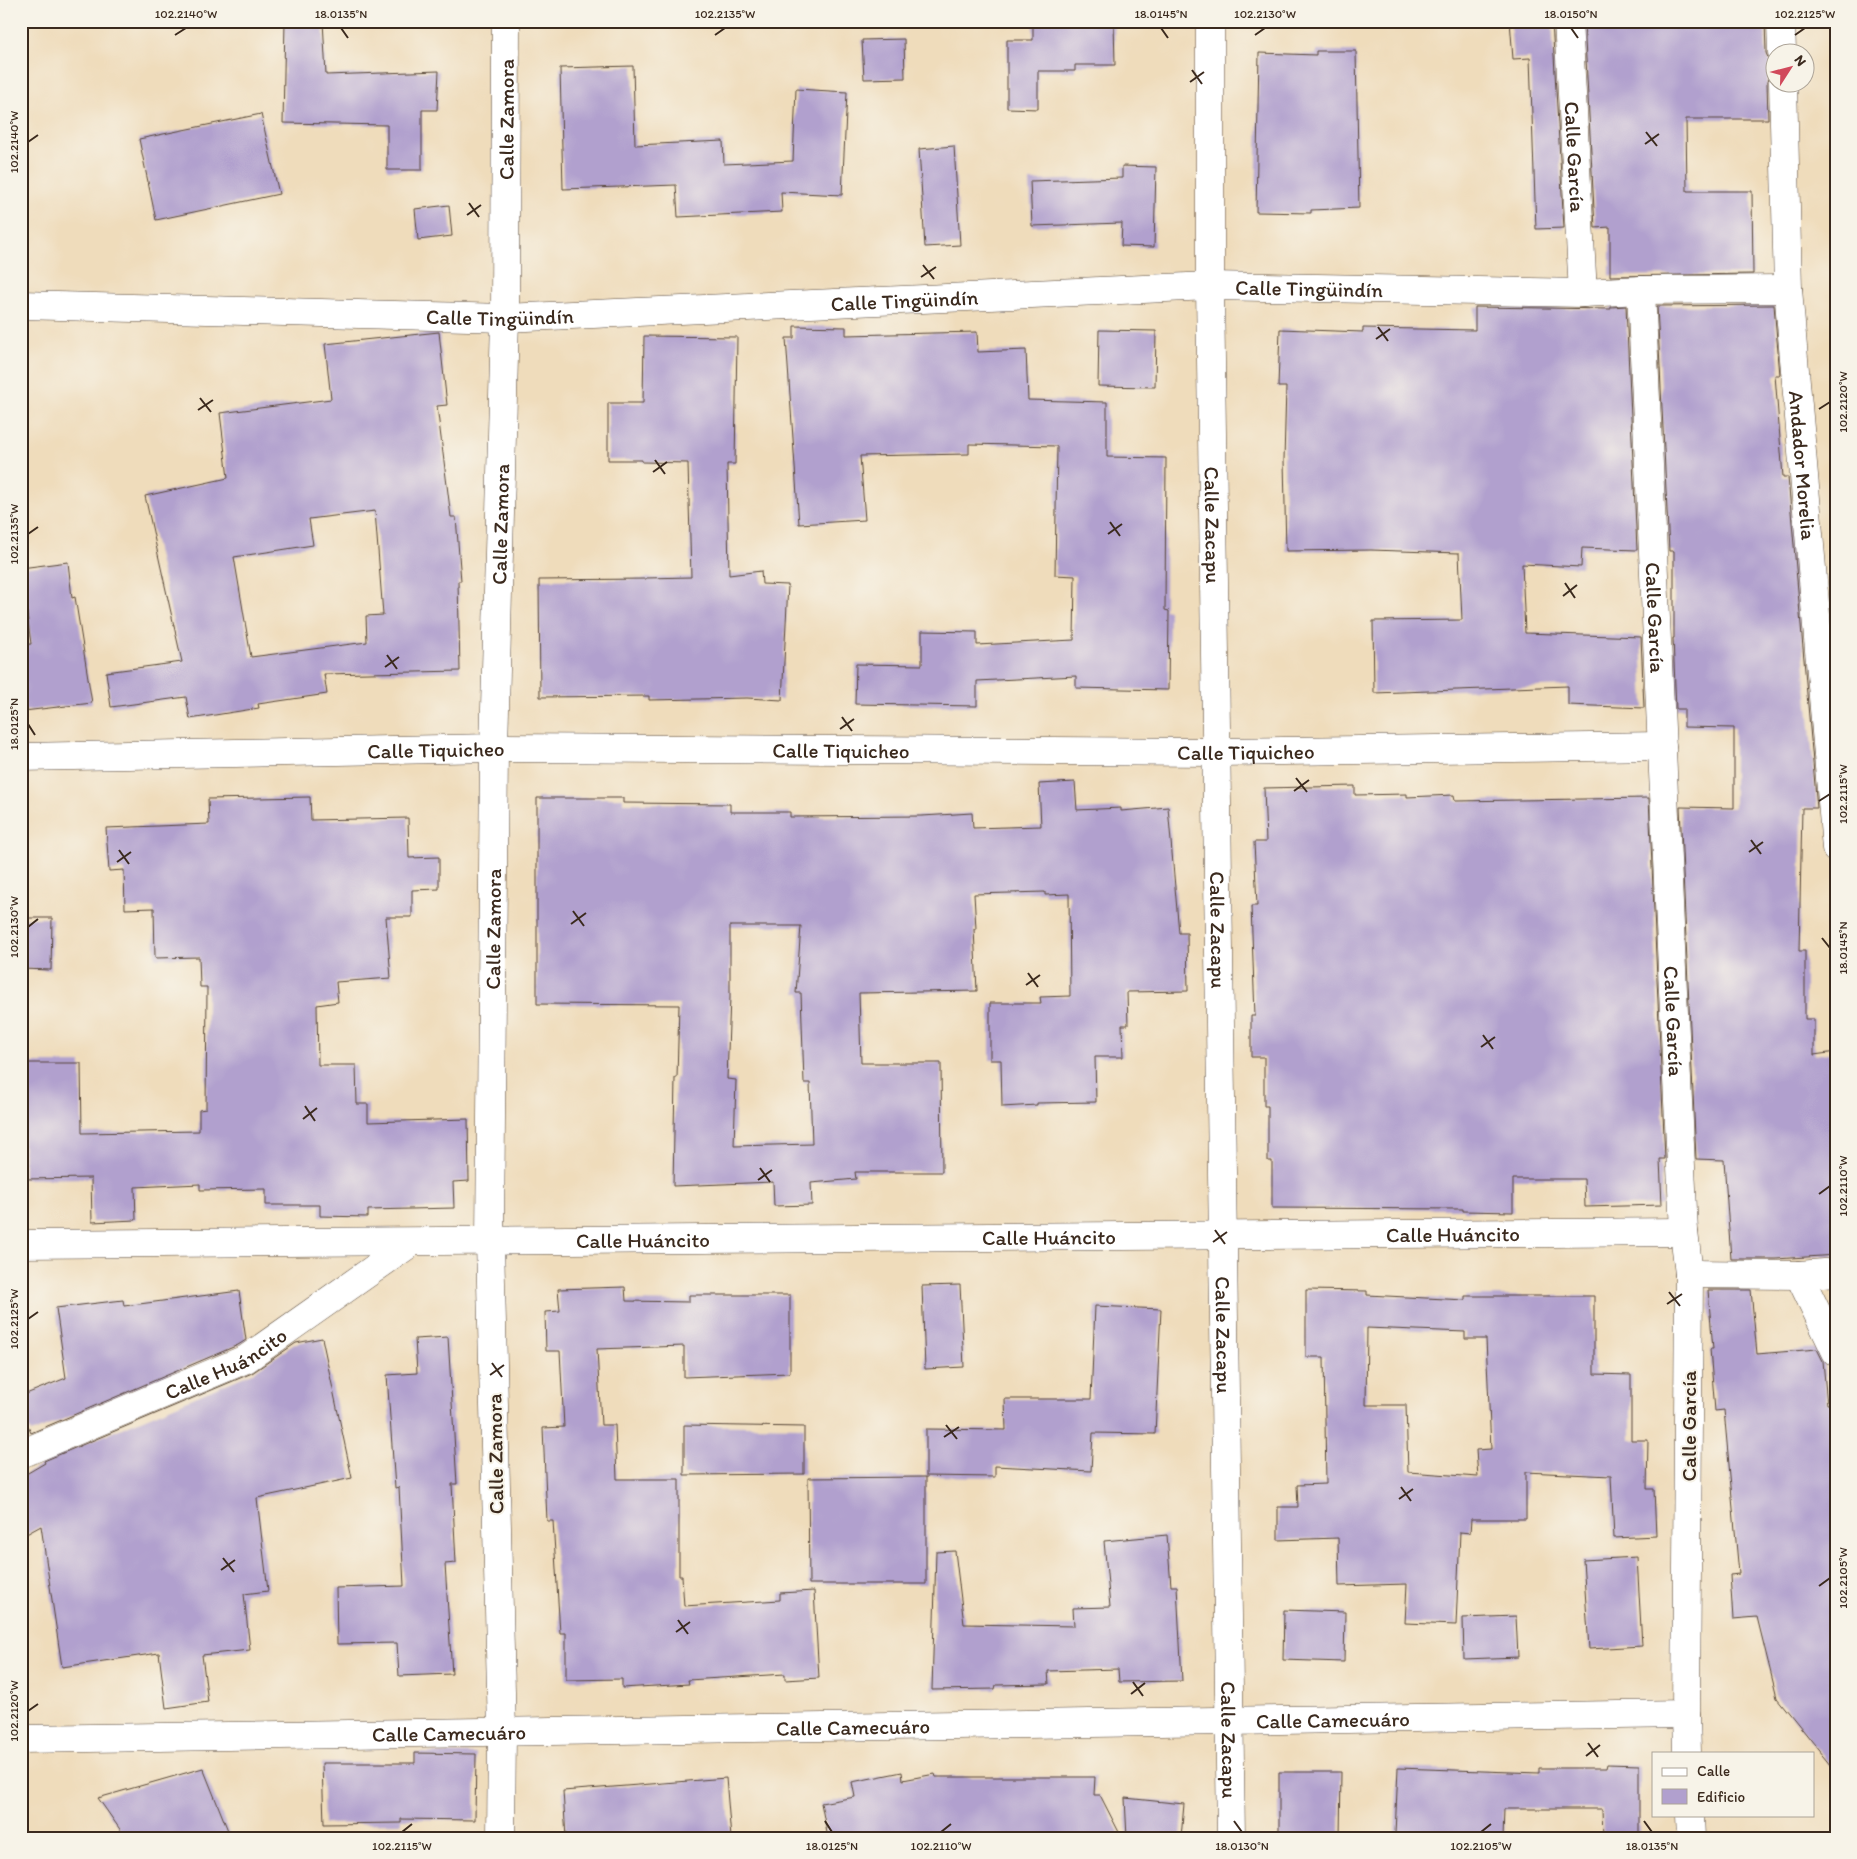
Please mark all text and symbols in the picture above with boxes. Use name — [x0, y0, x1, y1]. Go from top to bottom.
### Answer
text: 102.2140°W — [155, 7, 217, 21]
text: 18.0135°N — [315, 7, 367, 21]
text: 102.2135°W — [695, 7, 755, 21]
text: 18.0145°N — [1134, 7, 1188, 21]
text: 102.2130°W — [1234, 7, 1296, 21]
text: 18.0150°N — [1544, 7, 1598, 21]
text: 102.2125°W — [1775, 7, 1835, 21]
north arrow — [1764, 42, 1814, 92]
text: N — [1790, 52, 1810, 69]
street label: Calle Zamora — [493, 59, 518, 180]
street label: Calle García — [1560, 101, 1591, 213]
text: 102.2140°W — [7, 111, 21, 173]
street label: Calle Tingüindín — [1235, 274, 1383, 302]
street label: Calle Tingüindín — [830, 284, 979, 316]
street label: Calle Tingüindín — [426, 302, 574, 331]
text: 102.2120°W — [1836, 371, 1850, 433]
street label: Andador Morelia — [1784, 389, 1822, 541]
street label: Calle Zamora — [486, 463, 514, 585]
street label: Calle Zacapu — [1200, 466, 1227, 584]
text: 102.2135°W — [7, 504, 21, 564]
street label: Calle García — [1641, 562, 1671, 674]
text: 18.0125°N — [7, 698, 21, 750]
street label: Calle Tiquicheo — [367, 735, 505, 763]
street label: Calle Tiquicheo — [772, 737, 910, 763]
street label: Calle Tiquicheo — [1177, 738, 1315, 765]
text: 102.2115°W — [1836, 764, 1850, 824]
street label: Calle Zamora — [480, 869, 506, 990]
street label: Calle Zacapu — [1205, 871, 1232, 989]
text: 102.2130°W — [7, 896, 21, 958]
text: 18.0145°N — [1836, 921, 1850, 975]
street label: Calle García — [1659, 965, 1689, 1077]
text: 102.2110°W — [1836, 1156, 1850, 1216]
street label: Calle Huáncito — [1386, 1221, 1520, 1247]
street label: Calle Huáncito — [982, 1224, 1116, 1250]
street label: Calle Huáncito — [576, 1227, 710, 1252]
street label: Calle Zacapu — [1211, 1276, 1237, 1394]
text: 102.2125°W — [7, 1289, 21, 1349]
street label: Calle Huáncito — [161, 1322, 291, 1404]
street label: Calle García — [1676, 1370, 1701, 1481]
street label: Calle Zamora — [481, 1393, 509, 1515]
text: 102.2105°W — [1836, 1547, 1850, 1609]
text: 102.2120°W — [7, 1680, 21, 1742]
street label: Calle Zacapu — [1216, 1681, 1243, 1799]
street label: Calle Camecuáro — [1256, 1706, 1410, 1733]
street label: Calle Camecuáro — [776, 1713, 930, 1740]
street label: Calle Camecuáro — [372, 1719, 526, 1746]
legend — [1652, 1752, 1814, 1816]
text: Calle — [1697, 1762, 1730, 1780]
text: Edificio — [1697, 1788, 1745, 1806]
text: 102.2115°W — [372, 1839, 432, 1853]
text: 18.0125°N — [806, 1839, 858, 1853]
text: 102.2110°W — [911, 1839, 971, 1853]
text: 18.0130°N — [1215, 1839, 1269, 1853]
text: 102.2105°W — [1450, 1839, 1512, 1853]
text: 18.0135°N — [1626, 1839, 1678, 1853]

